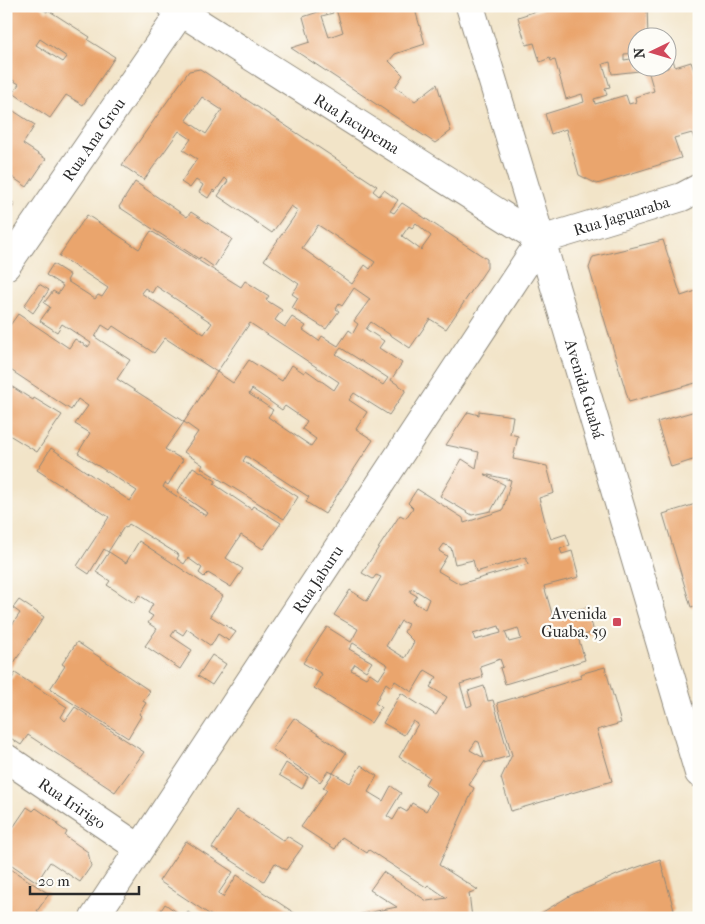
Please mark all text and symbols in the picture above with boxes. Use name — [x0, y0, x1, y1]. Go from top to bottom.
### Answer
north arrow — [628, 28, 678, 78]
text: N — [631, 47, 648, 59]
street label: Rua Jacupema — [310, 89, 404, 158]
street label: Rua Ana Grou — [58, 94, 129, 185]
street label: Rua Jaguaraba — [571, 192, 672, 240]
street label: Avenida Guabá — [561, 336, 608, 441]
street label: Rua Jaburu — [289, 542, 347, 617]
place label: Avenida Guaba, 59 — [541, 604, 608, 641]
marker: Avenida Guaba, 59 — [611, 616, 623, 628]
street label: Rua Iririgo — [35, 774, 109, 833]
scale bar — [30, 864, 139, 896]
text: 20 m — [38, 872, 70, 890]

